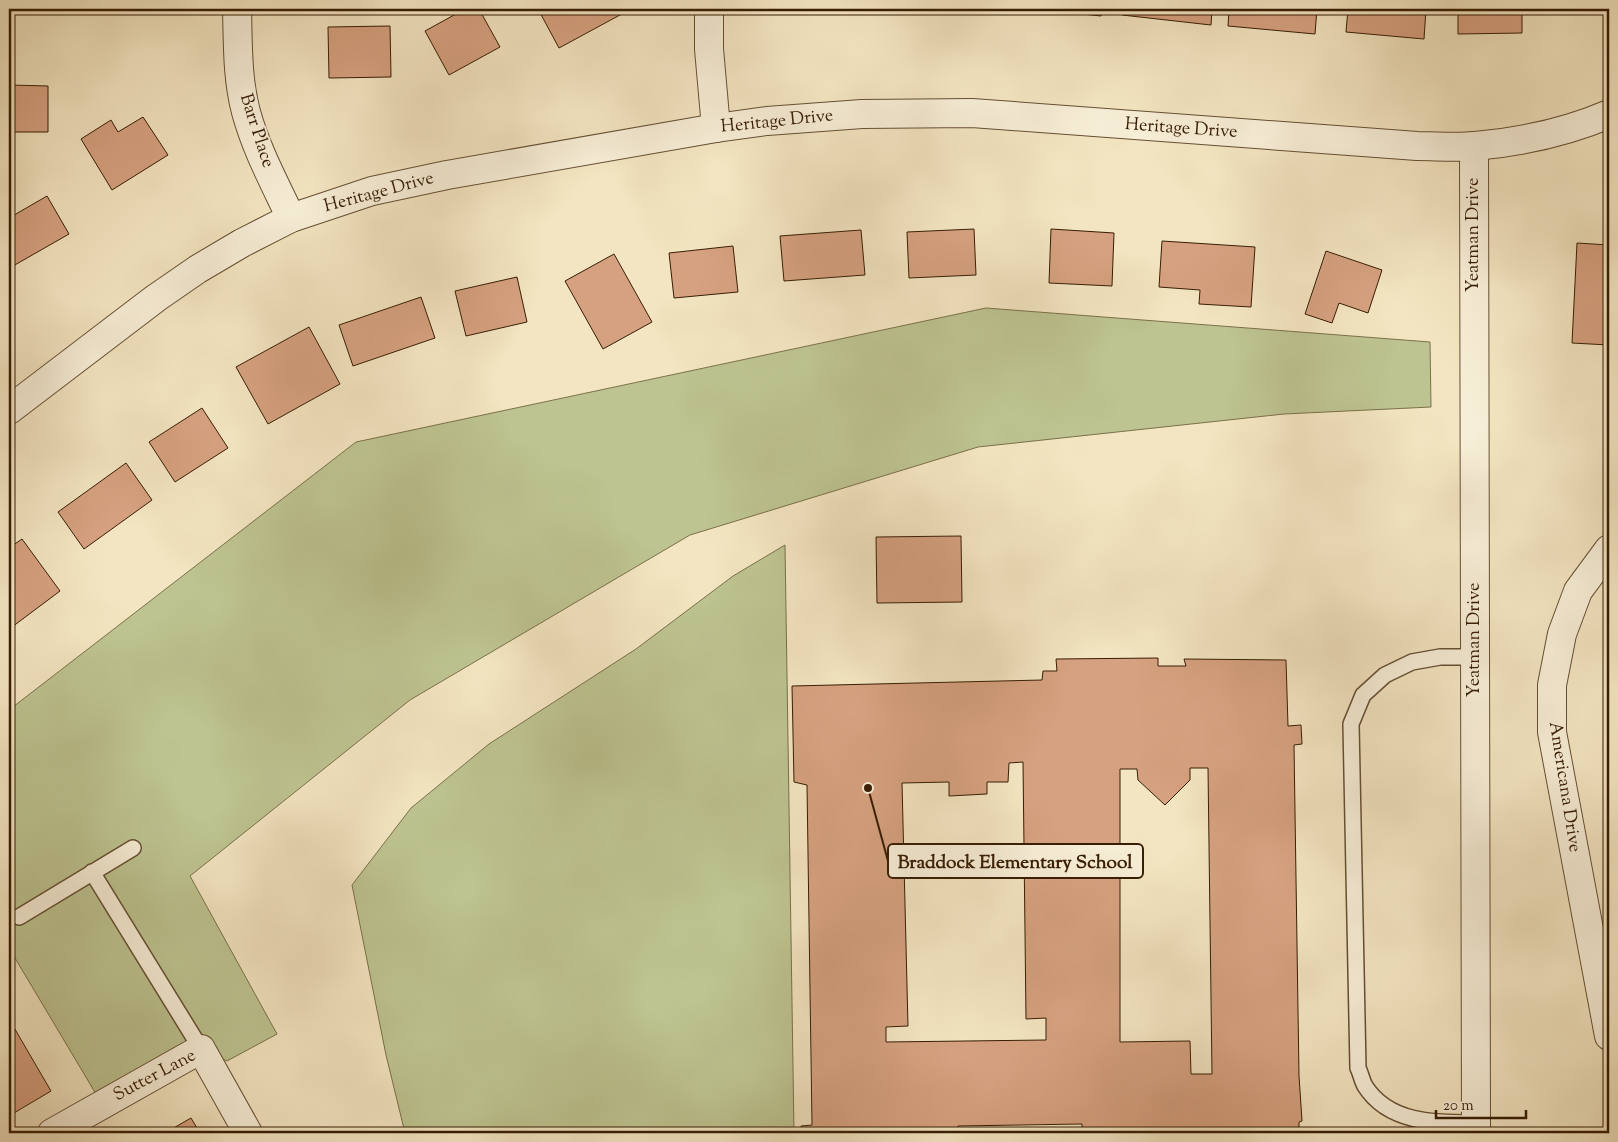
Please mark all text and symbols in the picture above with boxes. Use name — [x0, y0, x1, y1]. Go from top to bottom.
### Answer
street label: Barr Place — [232, 91, 280, 171]
street label: Heritage Drive — [720, 103, 834, 141]
street label: Heritage Drive — [1124, 112, 1238, 146]
street label: Heritage Drive — [321, 166, 437, 220]
street label: Yeatman Drive — [1461, 178, 1487, 292]
street label: Yeatman Drive — [1462, 583, 1488, 697]
street label: Americana Drive — [1541, 720, 1587, 854]
callout: Braddock Elementary School — [888, 844, 1143, 878]
text: Braddock Elementary School — [897, 850, 1133, 877]
street label: Sutter Lane — [109, 1043, 201, 1109]
scale bar — [1436, 1087, 1526, 1119]
text: 20 m — [1443, 1096, 1474, 1117]

